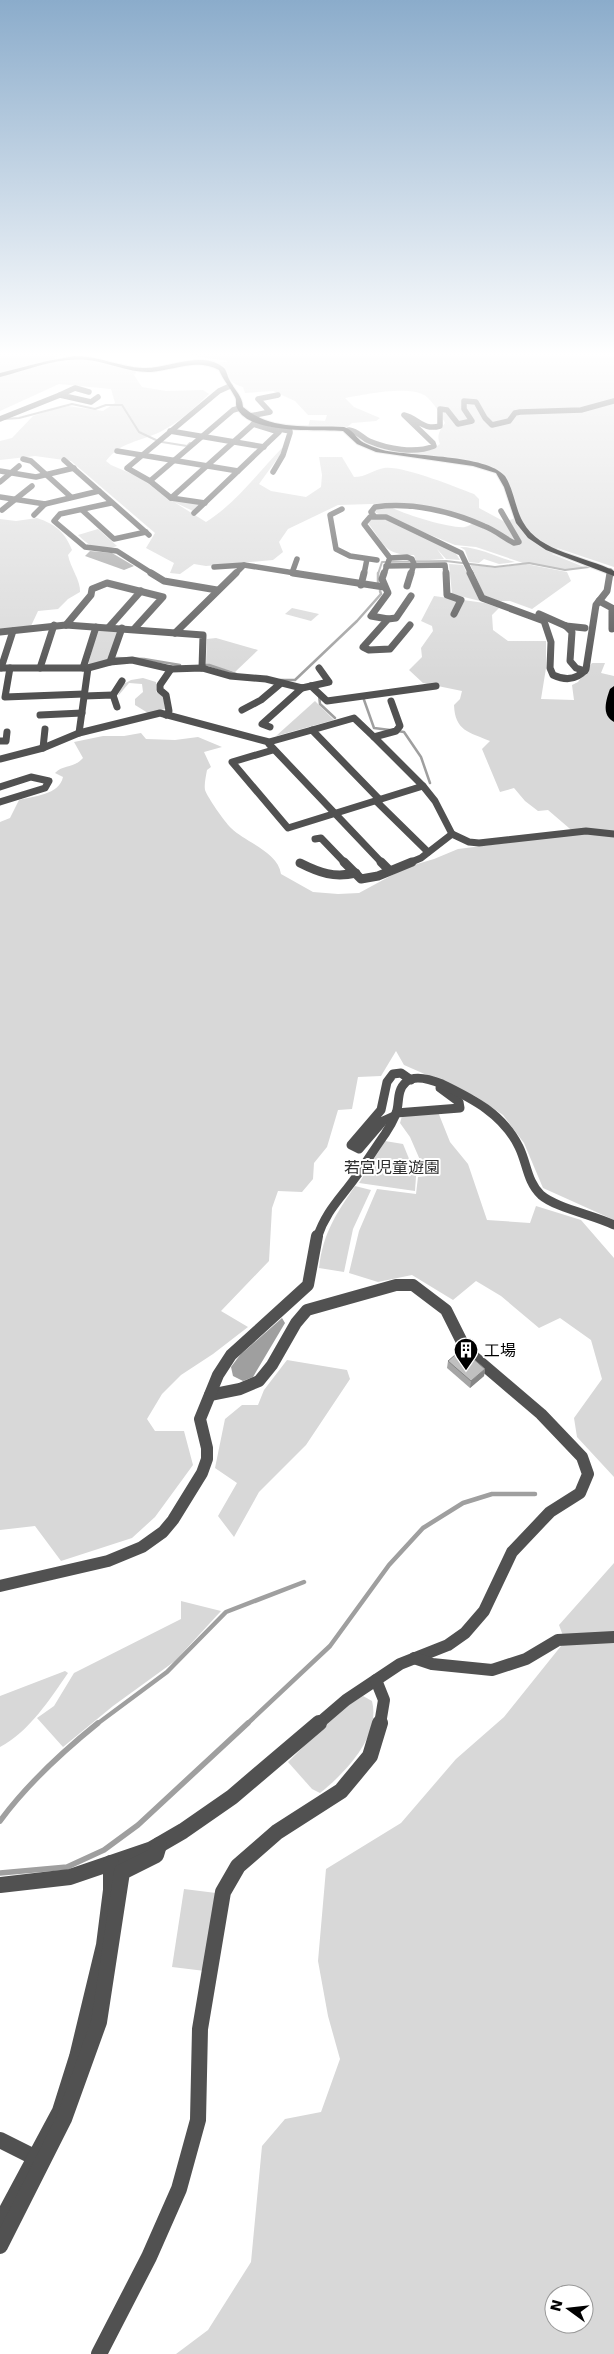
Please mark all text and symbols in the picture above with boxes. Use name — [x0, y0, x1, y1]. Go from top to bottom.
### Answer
park label: 若宮児童遊園 — [344, 1158, 440, 1177]
building icon: 工場 — [453, 1337, 479, 1371]
place label: 工場 — [484, 1341, 516, 1360]
north arrow — [544, 2284, 594, 2334]
text: N — [547, 2298, 566, 2313]

